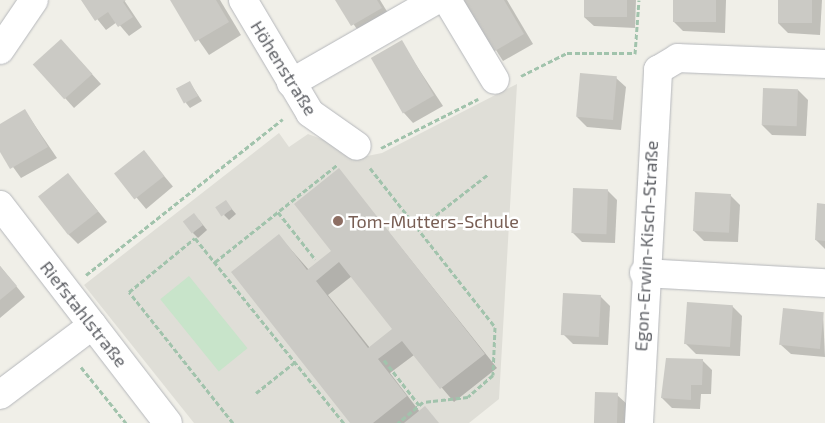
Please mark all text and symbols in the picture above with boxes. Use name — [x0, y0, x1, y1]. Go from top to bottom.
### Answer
street label: Höhenstraße — [246, 17, 322, 119]
street label: Egon-Erwin-Kisch-Straße — [630, 140, 662, 352]
place label: Tom-Mutters-Schule — [348, 210, 519, 232]
marker: Tom-Mutters-Schule — [332, 215, 344, 227]
street label: Riefstahlstraße — [36, 257, 132, 371]

